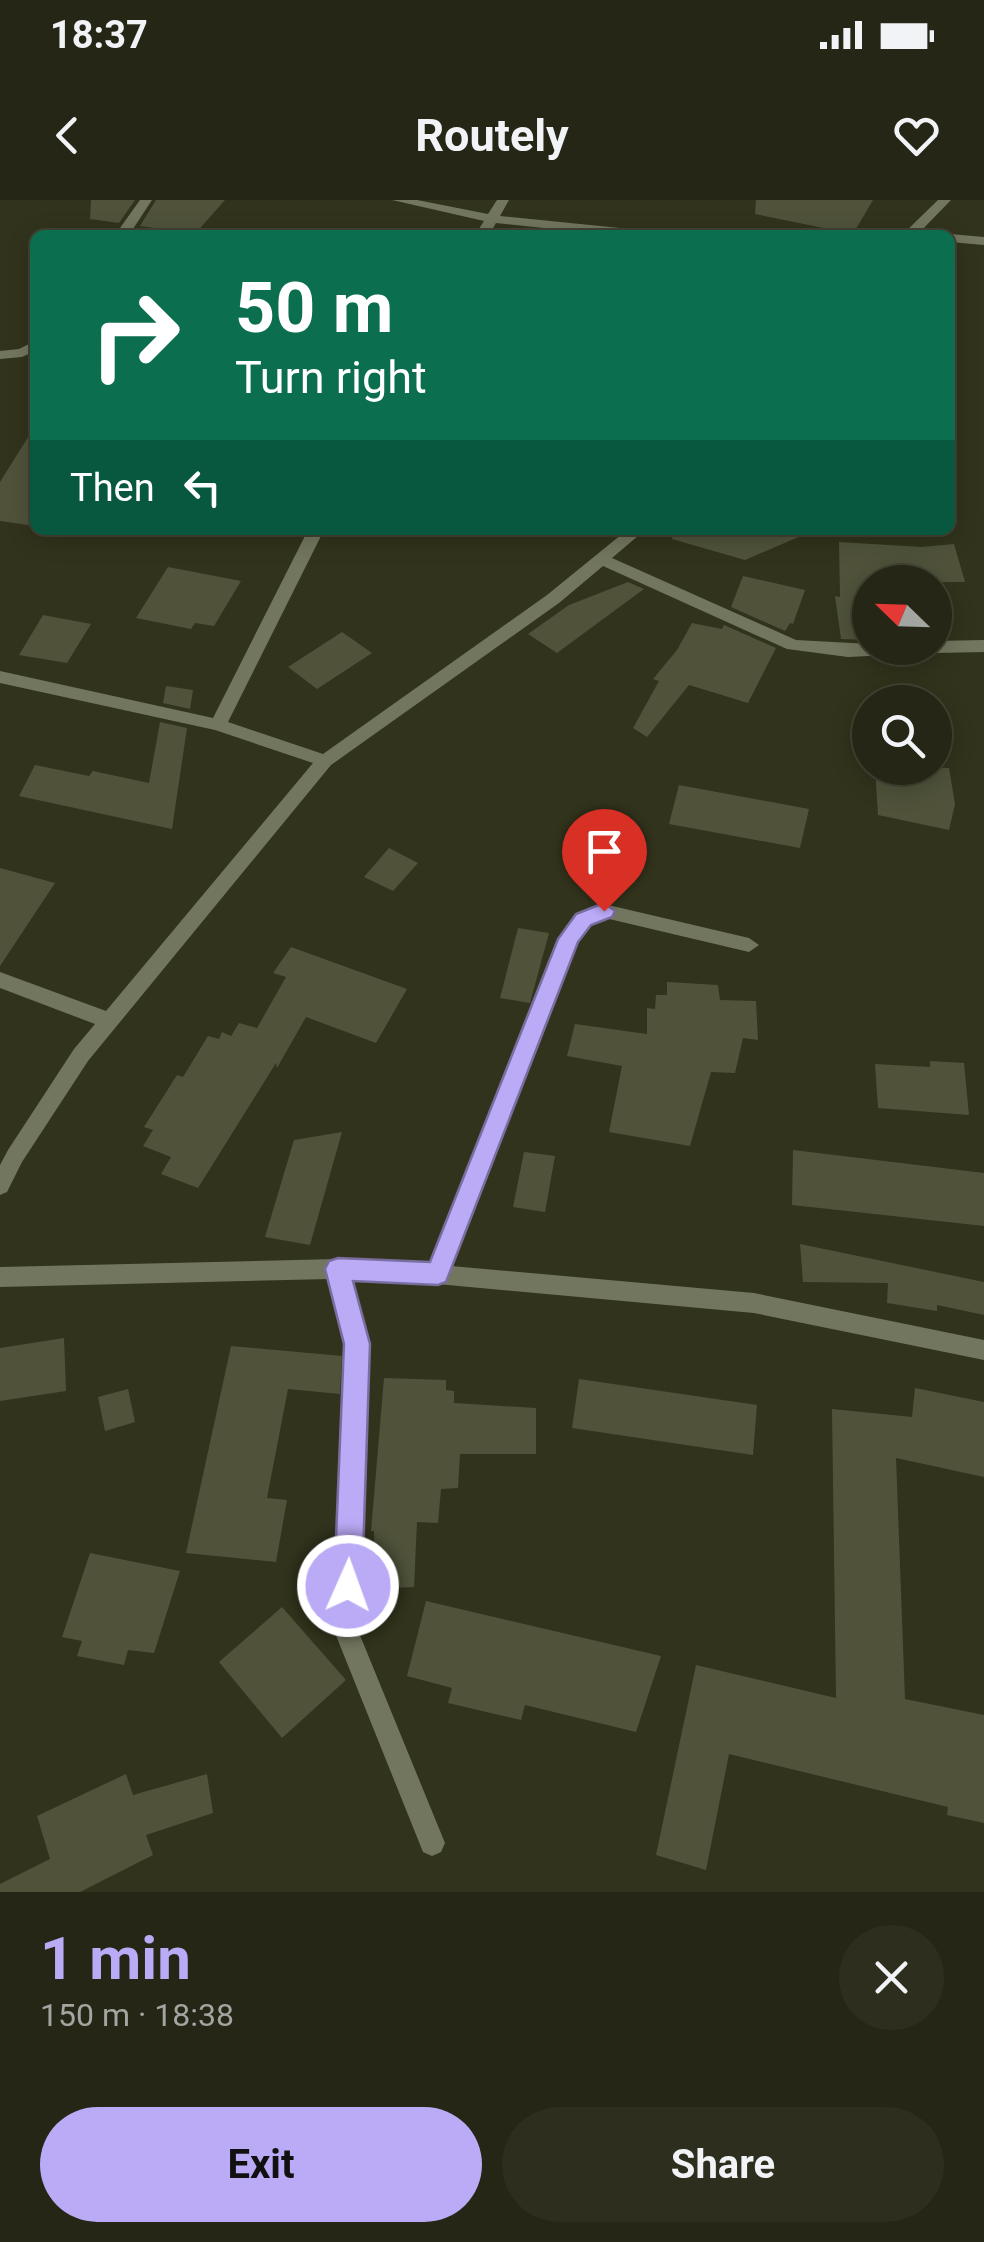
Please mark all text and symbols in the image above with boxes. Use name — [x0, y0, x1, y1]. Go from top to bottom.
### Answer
text: 18:37 — [50, 13, 148, 57]
icon: back — [40, 108, 95, 163]
icon: heart — [889, 108, 944, 163]
text: Routely — [415, 109, 569, 162]
text: 50 m — [235, 267, 393, 349]
icon: right — [70, 270, 200, 400]
text: Turn right — [235, 351, 427, 404]
icon: left — [175, 460, 230, 515]
text: Then — [70, 466, 155, 510]
north arrow — [852, 565, 952, 665]
map controls — [852, 565, 952, 785]
button: search — [852, 685, 952, 785]
pin — [562, 809, 647, 912]
icon: arrive — [577, 824, 632, 879]
position arrow — [296, 1534, 400, 1638]
text: 1 min — [40, 1923, 191, 1994]
button: close — [839, 1925, 944, 2030]
text: 150 m · 18:38 — [40, 1996, 234, 2034]
button: Exit — [40, 2107, 482, 2222]
button: Share — [502, 2107, 944, 2222]

